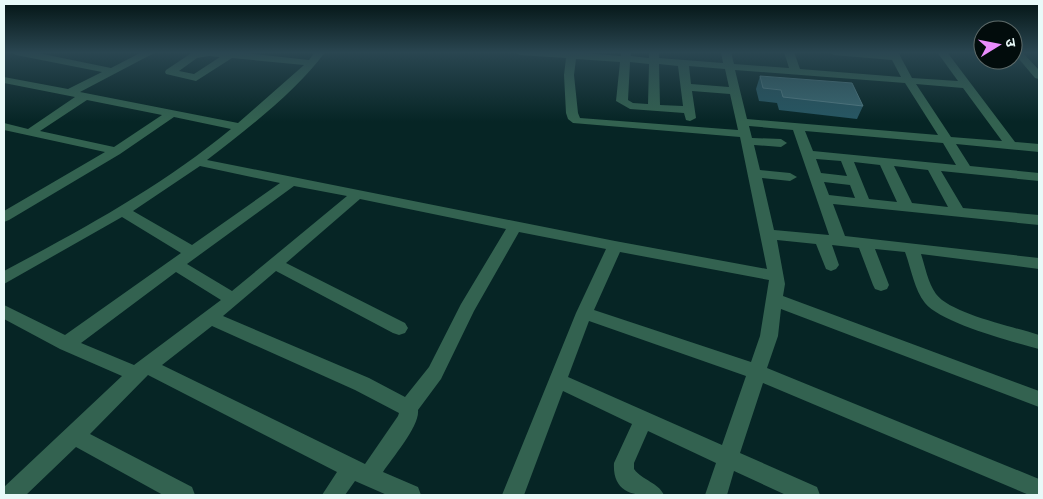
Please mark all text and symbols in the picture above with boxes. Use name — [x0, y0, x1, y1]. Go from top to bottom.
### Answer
north arrow — [973, 20, 1023, 70]
text: उ — [1002, 37, 1020, 49]

